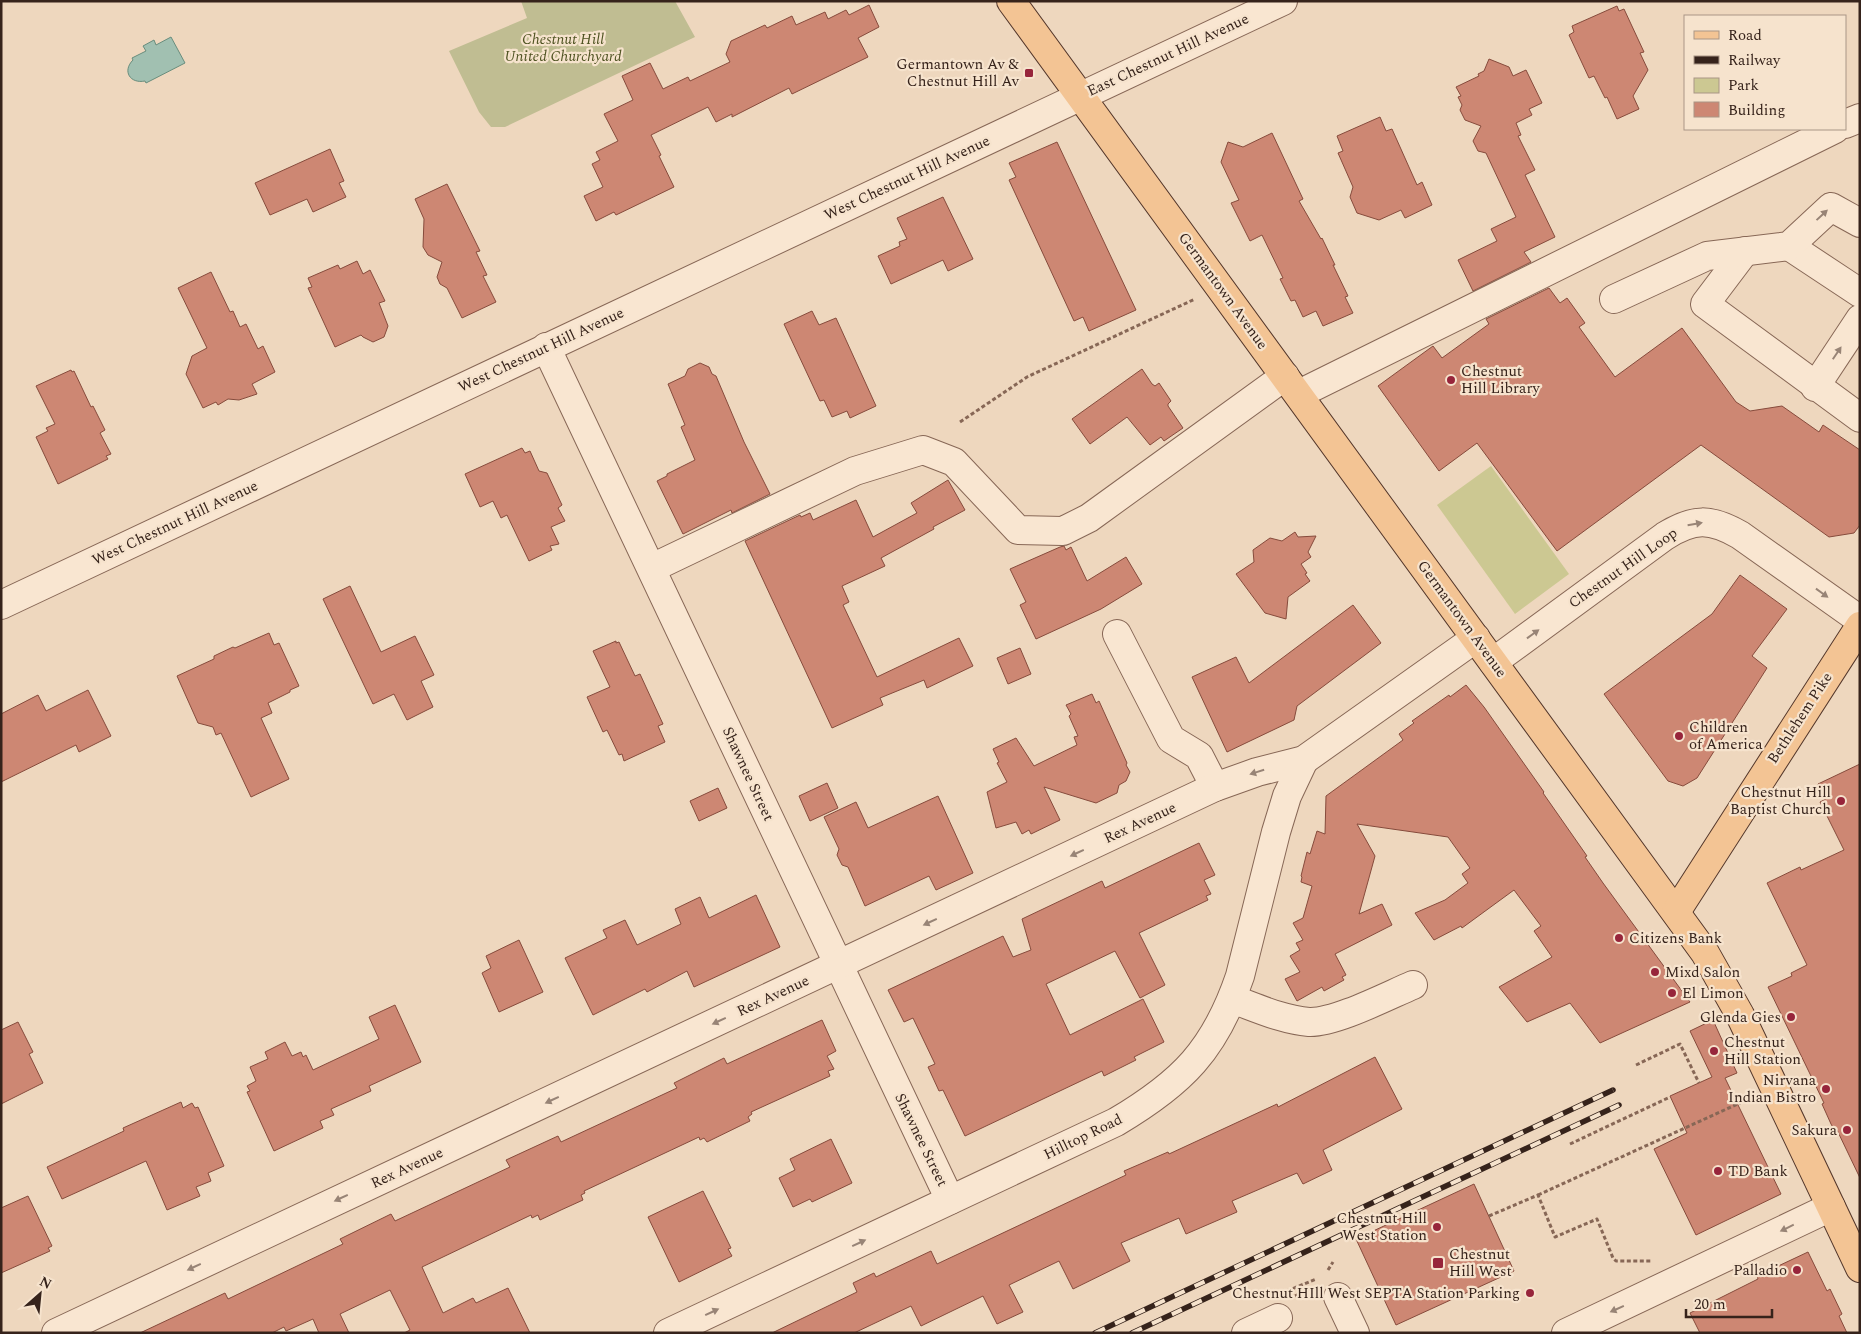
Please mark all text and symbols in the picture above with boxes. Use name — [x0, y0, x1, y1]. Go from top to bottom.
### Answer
street label: East Chestnut Hill Avenue — [1083, 7, 1253, 103]
legend — [1684, 15, 1846, 130]
text: Road — [1728, 24, 1762, 47]
park label: Chestnut Hill United Churchyard — [504, 28, 622, 68]
text: Railway — [1728, 49, 1781, 72]
place label: Germantown Av & Chestnut Hill Av — [896, 53, 1020, 93]
marker: Germantown Av & Chestnut Hill Av — [1023, 67, 1035, 79]
text: Park — [1728, 74, 1759, 97]
text: Building — [1728, 99, 1785, 122]
street label: West Chestnut Hill Avenue — [820, 129, 994, 227]
one-way arrow — [1816, 209, 1828, 221]
street label: Germantown Avenue — [1172, 227, 1274, 355]
street label: West Chestnut Hill Avenue — [454, 301, 628, 399]
one-way arrow — [1832, 346, 1842, 360]
place label: Chestnut Hill Library — [1461, 360, 1540, 400]
marker: Chestnut Hill Library — [1445, 374, 1457, 386]
street label: West Chestnut Hill Avenue — [88, 474, 262, 572]
one-way arrow — [1688, 519, 1704, 527]
street label: Chestnut Hill Loop — [1564, 522, 1682, 614]
street label: Germantown Avenue — [1411, 555, 1513, 683]
one-way arrow — [1815, 588, 1829, 598]
one-way arrow — [1526, 628, 1539, 639]
street label: Bethlehem Pike — [1762, 668, 1838, 768]
place label: Children of America — [1689, 716, 1763, 756]
street label: Shawnee Street — [716, 723, 780, 825]
marker: Children of America — [1673, 730, 1685, 742]
one-way arrow — [1249, 769, 1264, 777]
place label: Chestnut Hill Baptist Church — [1730, 781, 1831, 821]
marker: Chestnut Hill Baptist Church — [1835, 795, 1847, 807]
street label: Rex Avenue — [1100, 796, 1180, 850]
one-way arrow — [1070, 849, 1084, 857]
one-way arrow — [923, 918, 937, 926]
place label: Citizens Bank — [1629, 927, 1722, 950]
marker: Citizens Bank — [1613, 932, 1625, 944]
place label: Mixd Salon — [1665, 961, 1741, 984]
marker: Mixd Salon — [1649, 966, 1661, 978]
street label: Rex Avenue — [733, 969, 813, 1023]
place label: El Limon — [1682, 982, 1744, 1005]
marker: El Limon — [1666, 987, 1678, 999]
place label: Glenda Gies — [1700, 1006, 1781, 1029]
marker: Glenda Gies — [1785, 1011, 1797, 1023]
one-way arrow — [712, 1017, 726, 1025]
place label: Chestnut Hill Station — [1724, 1031, 1801, 1071]
marker: Chestnut Hill Station — [1708, 1045, 1720, 1057]
place label: Nirvana Indian Bistro — [1728, 1069, 1817, 1109]
marker: Nirvana Indian Bistro — [1820, 1083, 1832, 1095]
street label: Shawnee Street — [888, 1089, 954, 1191]
one-way arrow — [545, 1096, 559, 1104]
street label: Hilltop Road — [1040, 1108, 1126, 1166]
place label: Sakura — [1791, 1119, 1838, 1142]
marker: Sakura — [1841, 1124, 1853, 1136]
street label: Rex Avenue — [367, 1141, 447, 1195]
place label: TD Bank — [1728, 1160, 1788, 1183]
marker: TD Bank — [1712, 1165, 1724, 1177]
one-way arrow — [334, 1195, 348, 1203]
place label: Chestnut Hill West Station — [1336, 1207, 1427, 1247]
marker: Chestnut Hill West Station — [1431, 1221, 1443, 1233]
one-way arrow — [1780, 1224, 1794, 1232]
one-way arrow — [852, 1239, 866, 1247]
place label: Chestnut Hill West — [1449, 1243, 1512, 1283]
marker: Chestnut Hill West — [1431, 1256, 1445, 1270]
place label: Palladio — [1733, 1259, 1787, 1282]
one-way arrow — [187, 1264, 201, 1272]
marker: Palladio — [1791, 1264, 1803, 1276]
north arrow — [15, 1269, 65, 1319]
text: N — [36, 1271, 56, 1295]
place label: Chestnut HIll West SEPTA Station Parking — [1232, 1282, 1520, 1305]
scale bar — [1686, 1286, 1772, 1318]
marker: Chestnut HIll West SEPTA Station Parking — [1524, 1287, 1536, 1299]
text: 20 m — [1694, 1293, 1726, 1316]
one-way arrow — [1610, 1305, 1624, 1313]
one-way arrow — [705, 1308, 719, 1316]

